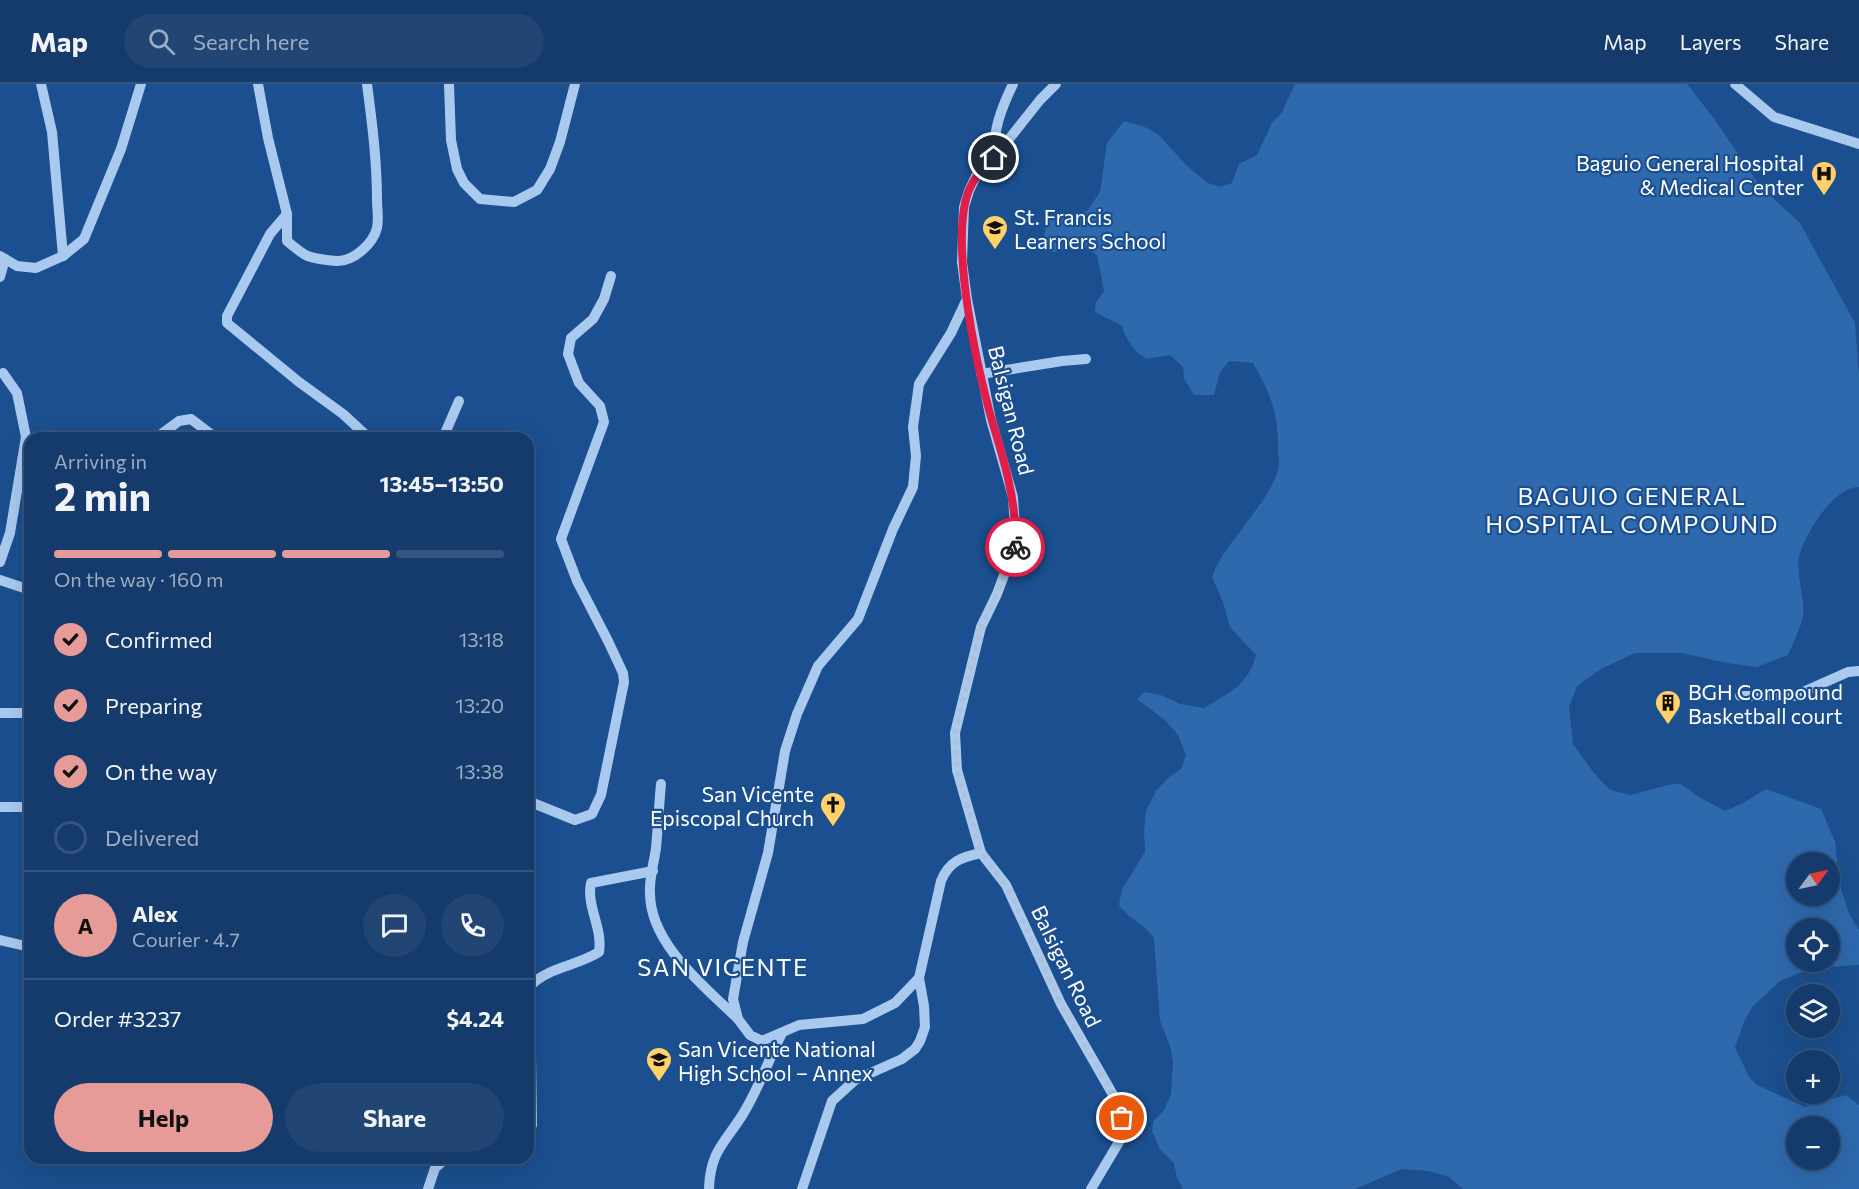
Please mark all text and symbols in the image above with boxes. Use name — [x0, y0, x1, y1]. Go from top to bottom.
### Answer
search box — [124, 14, 544, 68]
text: Map — [30, 24, 88, 58]
icon: search — [145, 25, 178, 58]
text: Search here — [193, 28, 309, 55]
text: Map — [1603, 29, 1647, 54]
text: Layers — [1680, 29, 1742, 54]
text: Share — [1775, 29, 1829, 54]
pin — [968, 132, 1019, 183]
icon: home — [977, 141, 1010, 174]
place label: Baguio General Hospital & Medical Center — [1576, 150, 1804, 199]
hospital icon: Baguio General Hospital & Medical Center — [1809, 159, 1839, 197]
place label: St. Francis Learners School — [1014, 204, 1166, 253]
school or university icon: St. Francis Learners School — [980, 213, 1010, 251]
street label: Balsigan Road — [984, 343, 1040, 477]
text: Arriving in — [54, 449, 147, 473]
text: 13:45–13:50 — [380, 470, 504, 497]
text: 2 min — [54, 471, 151, 519]
district label: BAGUIO GENERAL HOSPITAL COMPOUND — [1485, 481, 1779, 538]
courier — [985, 517, 1045, 577]
icon: bike — [999, 531, 1032, 564]
text: On the way · 160 m — [54, 567, 223, 591]
icon: check — [54, 623, 87, 656]
text: Confirmed — [105, 626, 212, 653]
text: 13:18 — [459, 627, 504, 651]
place label: BGH Compound Basketball court — [1688, 679, 1843, 728]
building icon: BGH Compound Basketball court — [1653, 688, 1683, 726]
icon: check — [54, 689, 87, 722]
text: Preparing — [105, 692, 202, 719]
text: 13:20 — [455, 693, 504, 717]
icon: check — [54, 755, 87, 788]
text: On the way — [105, 758, 217, 785]
text: 13:38 — [456, 759, 504, 783]
place label: San Vicente Episcopal Church — [650, 781, 814, 830]
church icon: San Vicente Episcopal Church — [818, 790, 848, 828]
text: Delivered — [105, 824, 199, 851]
north arrow — [1786, 852, 1840, 906]
map controls — [1786, 852, 1840, 1170]
button: chat — [363, 894, 426, 957]
button: phone — [441, 894, 504, 957]
text: Alex — [132, 900, 178, 927]
street label: Balsigan Road — [1027, 901, 1107, 1031]
text: A — [78, 912, 93, 939]
button: locate — [1786, 918, 1840, 972]
text: Courier · 4.7 — [132, 927, 240, 951]
district label: SAN VICENTE — [637, 952, 809, 981]
button: layers — [1786, 984, 1840, 1038]
text: Order #3237 — [54, 1005, 182, 1032]
text: $4.24 — [446, 1005, 504, 1032]
place label: San Vicente National High School – Annex — [678, 1036, 876, 1085]
school or university icon: San Vicente National High School – Annex — [644, 1045, 674, 1083]
button: + — [1786, 1050, 1840, 1104]
button: Help — [54, 1083, 273, 1152]
button: Share — [285, 1083, 504, 1152]
pin — [1096, 1092, 1147, 1143]
icon: bag — [1105, 1101, 1138, 1134]
button: − — [1786, 1116, 1840, 1170]

